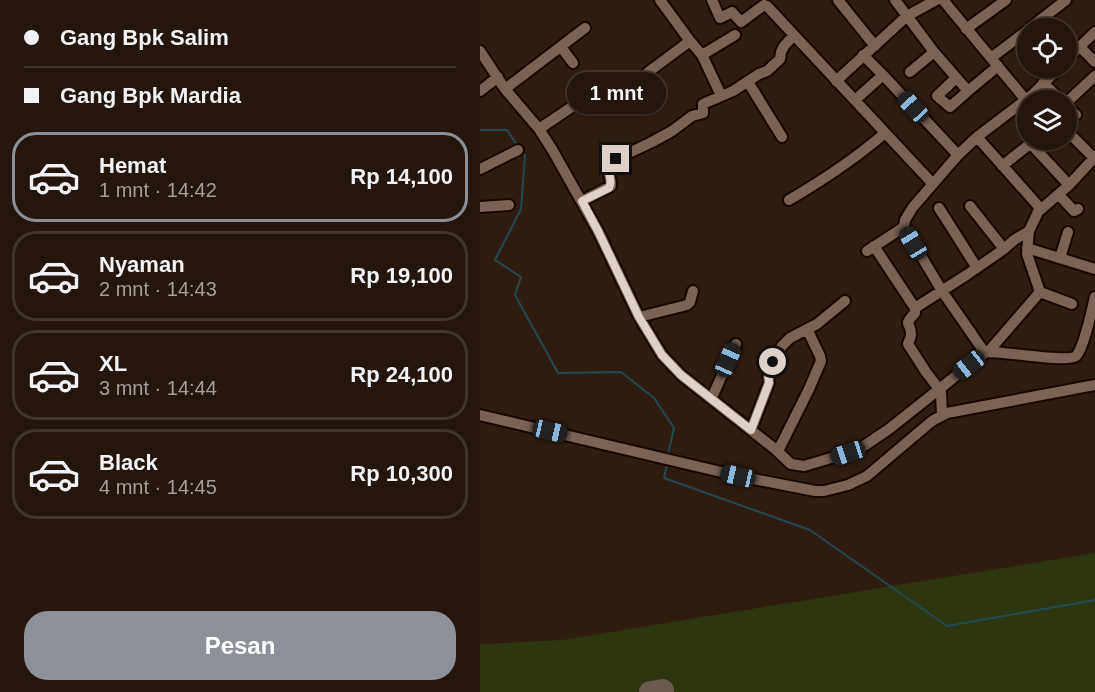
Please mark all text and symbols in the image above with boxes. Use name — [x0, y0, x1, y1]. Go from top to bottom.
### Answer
map controls — [1017, 18, 1077, 150]
button: locate — [1017, 18, 1077, 78]
text: Gang Bpk Salim — [60, 25, 229, 50]
callout: 1 mnt — [566, 72, 666, 114]
text: 1 mnt — [590, 82, 643, 104]
text: Gang Bpk Mardia — [60, 83, 241, 108]
car — [894, 88, 932, 126]
button: layers — [1017, 90, 1077, 150]
route end — [602, 145, 629, 172]
icon: car — [27, 150, 81, 204]
text: Hemat — [99, 153, 166, 178]
text: Rp 14,100 — [350, 164, 453, 189]
text: 1 mnt · 14:42 — [99, 179, 217, 201]
car — [896, 223, 930, 263]
icon: car — [27, 249, 81, 303]
text: Nyaman — [99, 252, 185, 277]
text: Rp 19,100 — [350, 263, 453, 288]
text: 2 mnt · 14:43 — [99, 278, 217, 300]
car — [712, 340, 744, 380]
car — [949, 347, 989, 383]
icon: car — [27, 348, 81, 402]
route start — [759, 348, 786, 375]
text: XL — [99, 351, 127, 376]
text: Rp 24,100 — [350, 362, 453, 387]
text: 3 mnt · 14:44 — [99, 377, 217, 399]
car — [530, 418, 570, 444]
car — [828, 439, 868, 467]
icon: car — [27, 447, 81, 501]
text: Black — [99, 450, 158, 475]
text: Rp 10,300 — [350, 461, 453, 486]
car — [718, 463, 758, 489]
text: 4 mnt · 14:45 — [99, 476, 217, 498]
button: Pesan — [24, 611, 456, 680]

